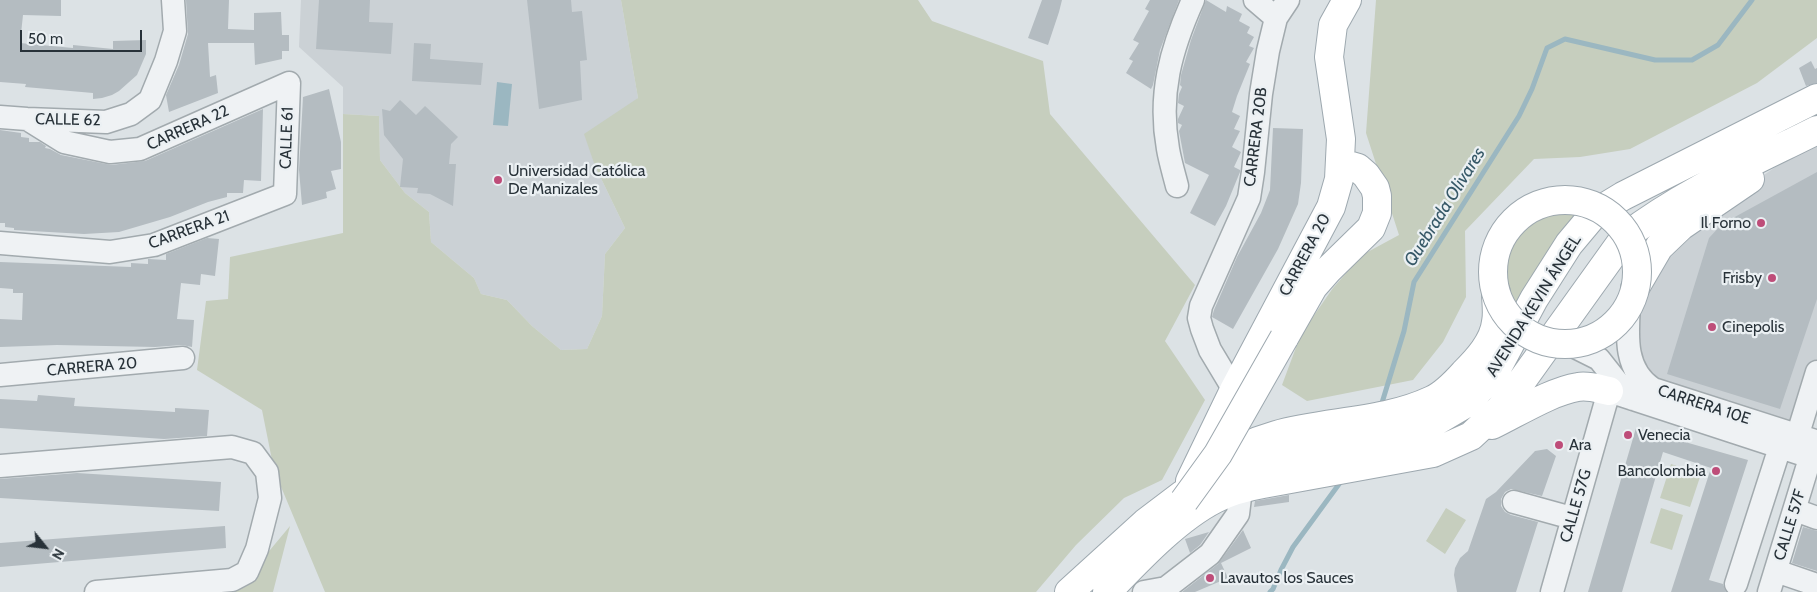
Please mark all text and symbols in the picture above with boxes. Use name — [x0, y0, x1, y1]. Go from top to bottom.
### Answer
scale bar — [22, 20, 145, 52]
text: 50 m — [28, 30, 63, 48]
street label: CARRERA 20B — [1240, 86, 1272, 188]
street label: CARRERA 22 — [144, 101, 232, 155]
street label: CALLE 61 — [276, 106, 298, 170]
street label: CALLE 62 — [35, 110, 101, 130]
water label: Quebrada Olivares — [1400, 144, 1490, 270]
place label: Universidad Católica De Manizales — [508, 161, 645, 199]
marker: Universidad Católica De Manizales — [492, 174, 504, 186]
street label: CARRERA 21 — [146, 207, 232, 253]
street label: CARRERA 20 — [1275, 211, 1335, 299]
place label: Il Forno — [1700, 213, 1751, 233]
marker: Il Forno — [1755, 217, 1767, 229]
street label: AVENIDA KEVIN ÁNGEL — [1483, 232, 1585, 380]
place label: Frisby — [1722, 268, 1762, 288]
marker: Frisby — [1766, 272, 1778, 284]
place label: Cinepolis — [1722, 317, 1784, 337]
marker: Cinepolis — [1706, 321, 1718, 333]
street label: CARRERA 20 — [46, 353, 138, 381]
street label: CARRERA 10E — [1655, 381, 1753, 429]
place label: Venecia — [1638, 425, 1690, 445]
marker: Venecia — [1622, 429, 1634, 441]
place label: Ara — [1569, 435, 1591, 455]
marker: Ara — [1553, 439, 1565, 451]
place label: Bancolombia — [1617, 461, 1706, 481]
marker: Bancolombia — [1710, 465, 1722, 477]
street label: CALLE 57G — [1556, 467, 1596, 545]
street label: CALLE 57F — [1770, 487, 1810, 563]
north arrow — [20, 522, 70, 572]
text: N — [48, 546, 68, 563]
place label: Lavautos los Sauces — [1220, 568, 1354, 588]
marker: Lavautos los Sauces — [1204, 572, 1216, 584]

